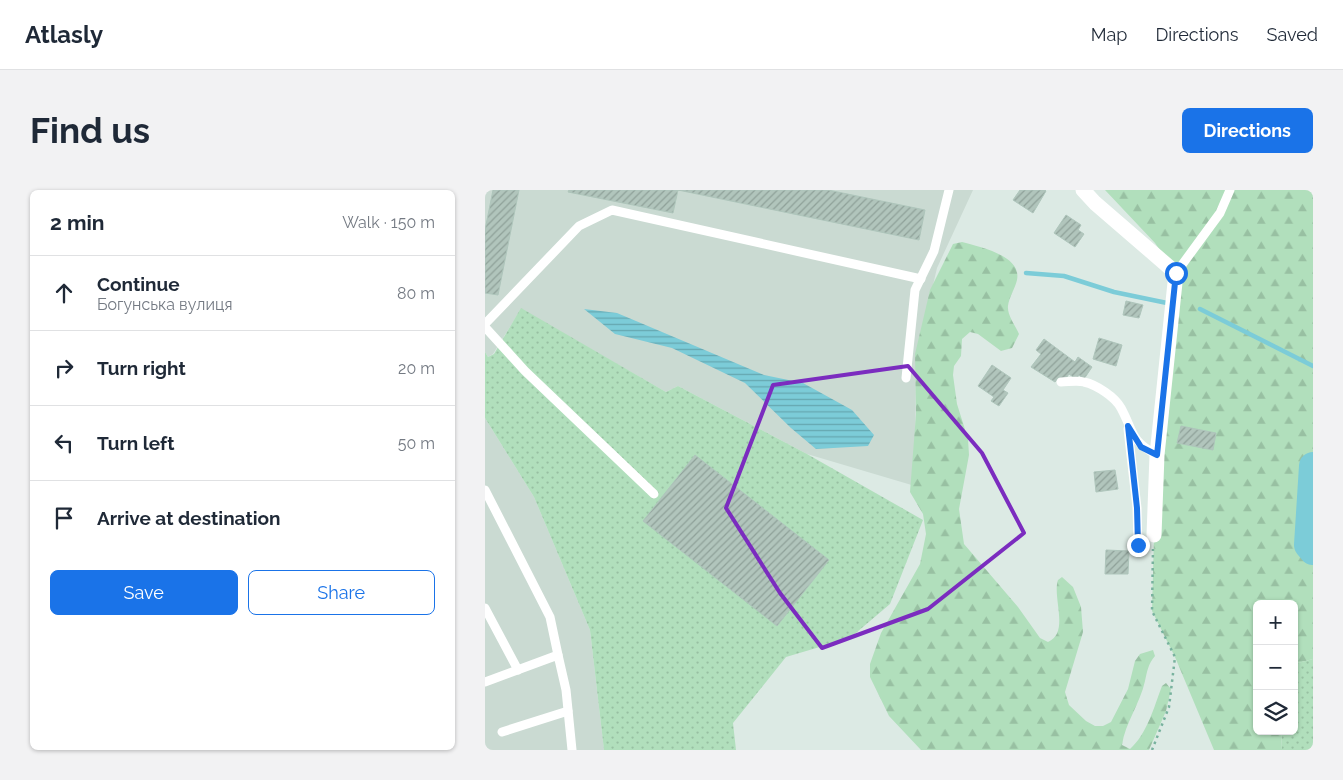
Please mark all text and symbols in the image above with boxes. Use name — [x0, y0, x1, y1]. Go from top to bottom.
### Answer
text: Atlasly — [25, 20, 103, 49]
text: Map — [1091, 24, 1127, 45]
text: Directions — [1155, 24, 1239, 45]
text: Saved — [1267, 24, 1318, 45]
button: Directions — [1182, 108, 1313, 153]
text: Find us — [30, 110, 150, 151]
text: 2 min — [50, 210, 104, 235]
text: Walk · 150 m — [342, 213, 435, 232]
route start — [1165, 262, 1188, 285]
text: Continue — [97, 273, 180, 295]
icon: ahead — [50, 279, 78, 307]
text: 80 m — [397, 284, 435, 303]
text: Богунська вулиця — [97, 295, 233, 314]
icon: right — [50, 354, 78, 382]
text: Turn right — [97, 357, 186, 379]
text: 20 m — [398, 359, 435, 378]
icon: left — [50, 429, 78, 457]
text: Turn left — [97, 432, 174, 454]
text: 50 m — [398, 434, 435, 453]
icon: arrive — [50, 504, 78, 532]
text: Arrive at destination — [97, 507, 281, 529]
route end — [1127, 534, 1150, 557]
button: Save — [50, 570, 238, 615]
button: Share — [248, 570, 435, 615]
map controls — [1253, 600, 1298, 735]
button: + — [1253, 600, 1298, 645]
button: − — [1253, 645, 1298, 690]
button: layers — [1253, 690, 1298, 735]

